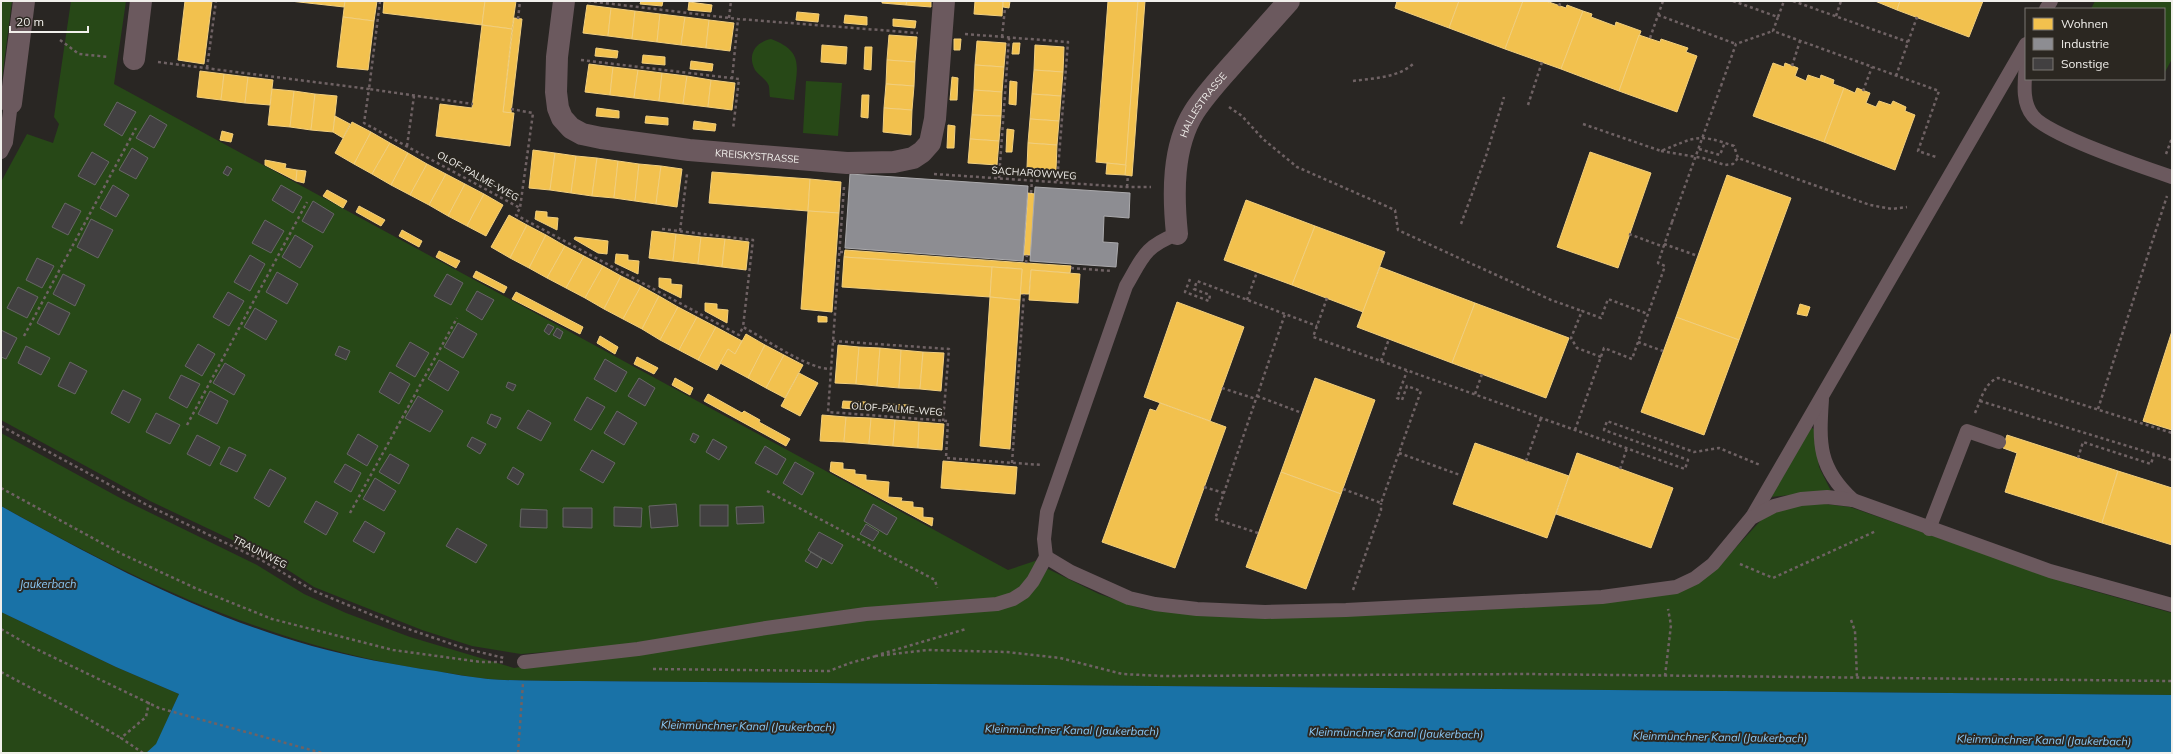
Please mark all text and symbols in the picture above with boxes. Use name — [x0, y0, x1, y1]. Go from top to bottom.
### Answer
scale bar — [10, 8, 88, 34]
legend — [2025, 8, 2165, 80]
text: 20 m — [16, 14, 44, 29]
text: Wohnen — [2061, 16, 2108, 31]
text: Industrie — [2061, 36, 2109, 51]
text: Sonstige — [2061, 56, 2109, 71]
street label: HALLESTRASSE — [1176, 69, 1229, 139]
street label: KREISKYSTRASSE — [715, 146, 800, 166]
street label: OLOF-PALME-WEG — [435, 148, 521, 204]
street label: SACHAROWWEG — [991, 164, 1077, 182]
street label: OLOF-PALME-WEG — [851, 399, 943, 419]
street label: TRAUNWEG — [231, 533, 289, 571]
water label: Jaukerbach — [18, 577, 77, 591]
water label: Kleinmünchner Kanal (Jaukerbach) — [661, 717, 835, 735]
water label: Kleinmünchner Kanal (Jaukerbach) — [985, 721, 1159, 739]
water label: Kleinmünchner Kanal (Jaukerbach) — [1309, 724, 1483, 742]
water label: Kleinmünchner Kanal (Jaukerbach) — [1633, 728, 1807, 746]
water label: Kleinmünchner Kanal (Jaukerbach) — [1957, 731, 2131, 749]

